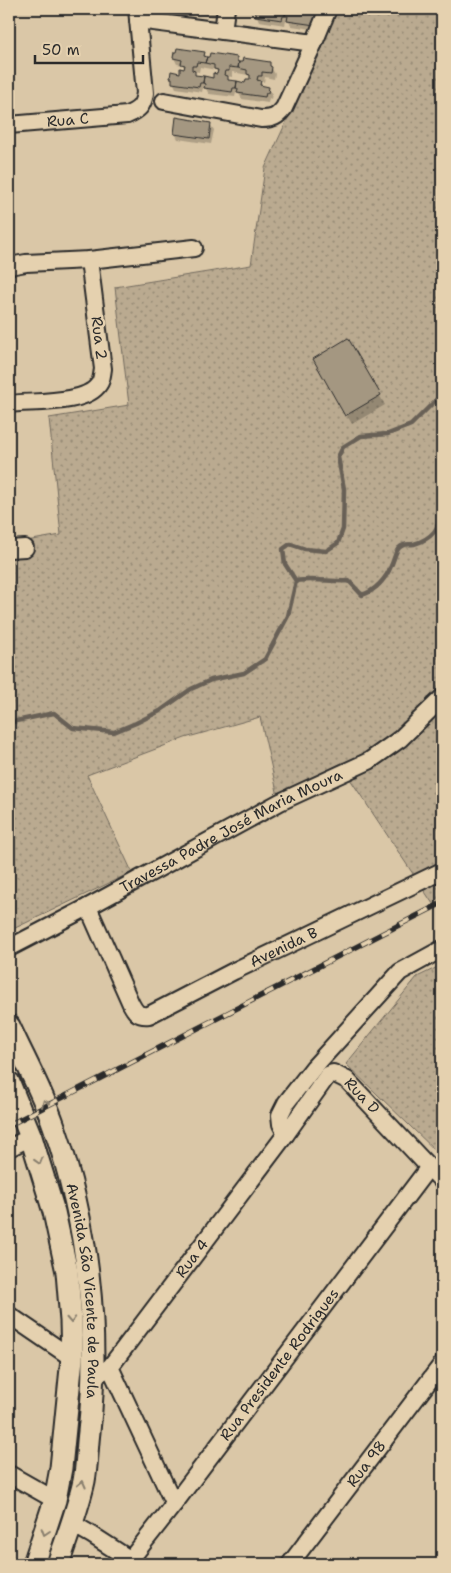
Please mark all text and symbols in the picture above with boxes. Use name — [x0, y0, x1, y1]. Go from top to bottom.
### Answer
scale bar — [35, 32, 142, 64]
text: 50 m — [42, 40, 80, 60]
street label: Rua C — [46, 108, 90, 132]
street label: Rua 2 — [86, 315, 112, 361]
street label: Travessa Padre José Maria Moura — [116, 764, 346, 898]
street label: Avenida B — [247, 922, 321, 972]
street label: Rua D — [340, 1073, 384, 1118]
one-way arrow — [40, 1099, 51, 1108]
one-way arrow — [33, 1156, 43, 1164]
street label: Avenida São Vicente de Paula — [61, 1181, 103, 1400]
street label: Rua 4 — [171, 1235, 213, 1282]
street label: Rua Presidente Rodrigues — [215, 1284, 344, 1445]
one-way arrow — [65, 1316, 76, 1324]
street label: Rua 98 — [342, 1436, 390, 1491]
one-way arrow — [76, 1480, 87, 1489]
one-way arrow — [41, 1527, 51, 1536]

